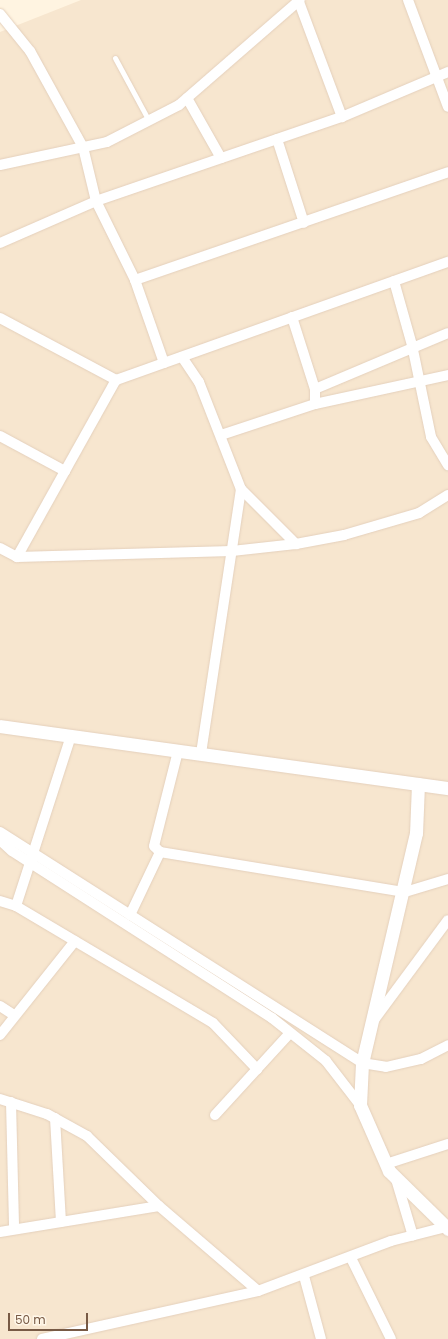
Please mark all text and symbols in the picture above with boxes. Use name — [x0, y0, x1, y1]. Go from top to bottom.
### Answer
scale bar — [10, 1305, 90, 1331]
text: 50 m — [15, 1311, 46, 1328]

